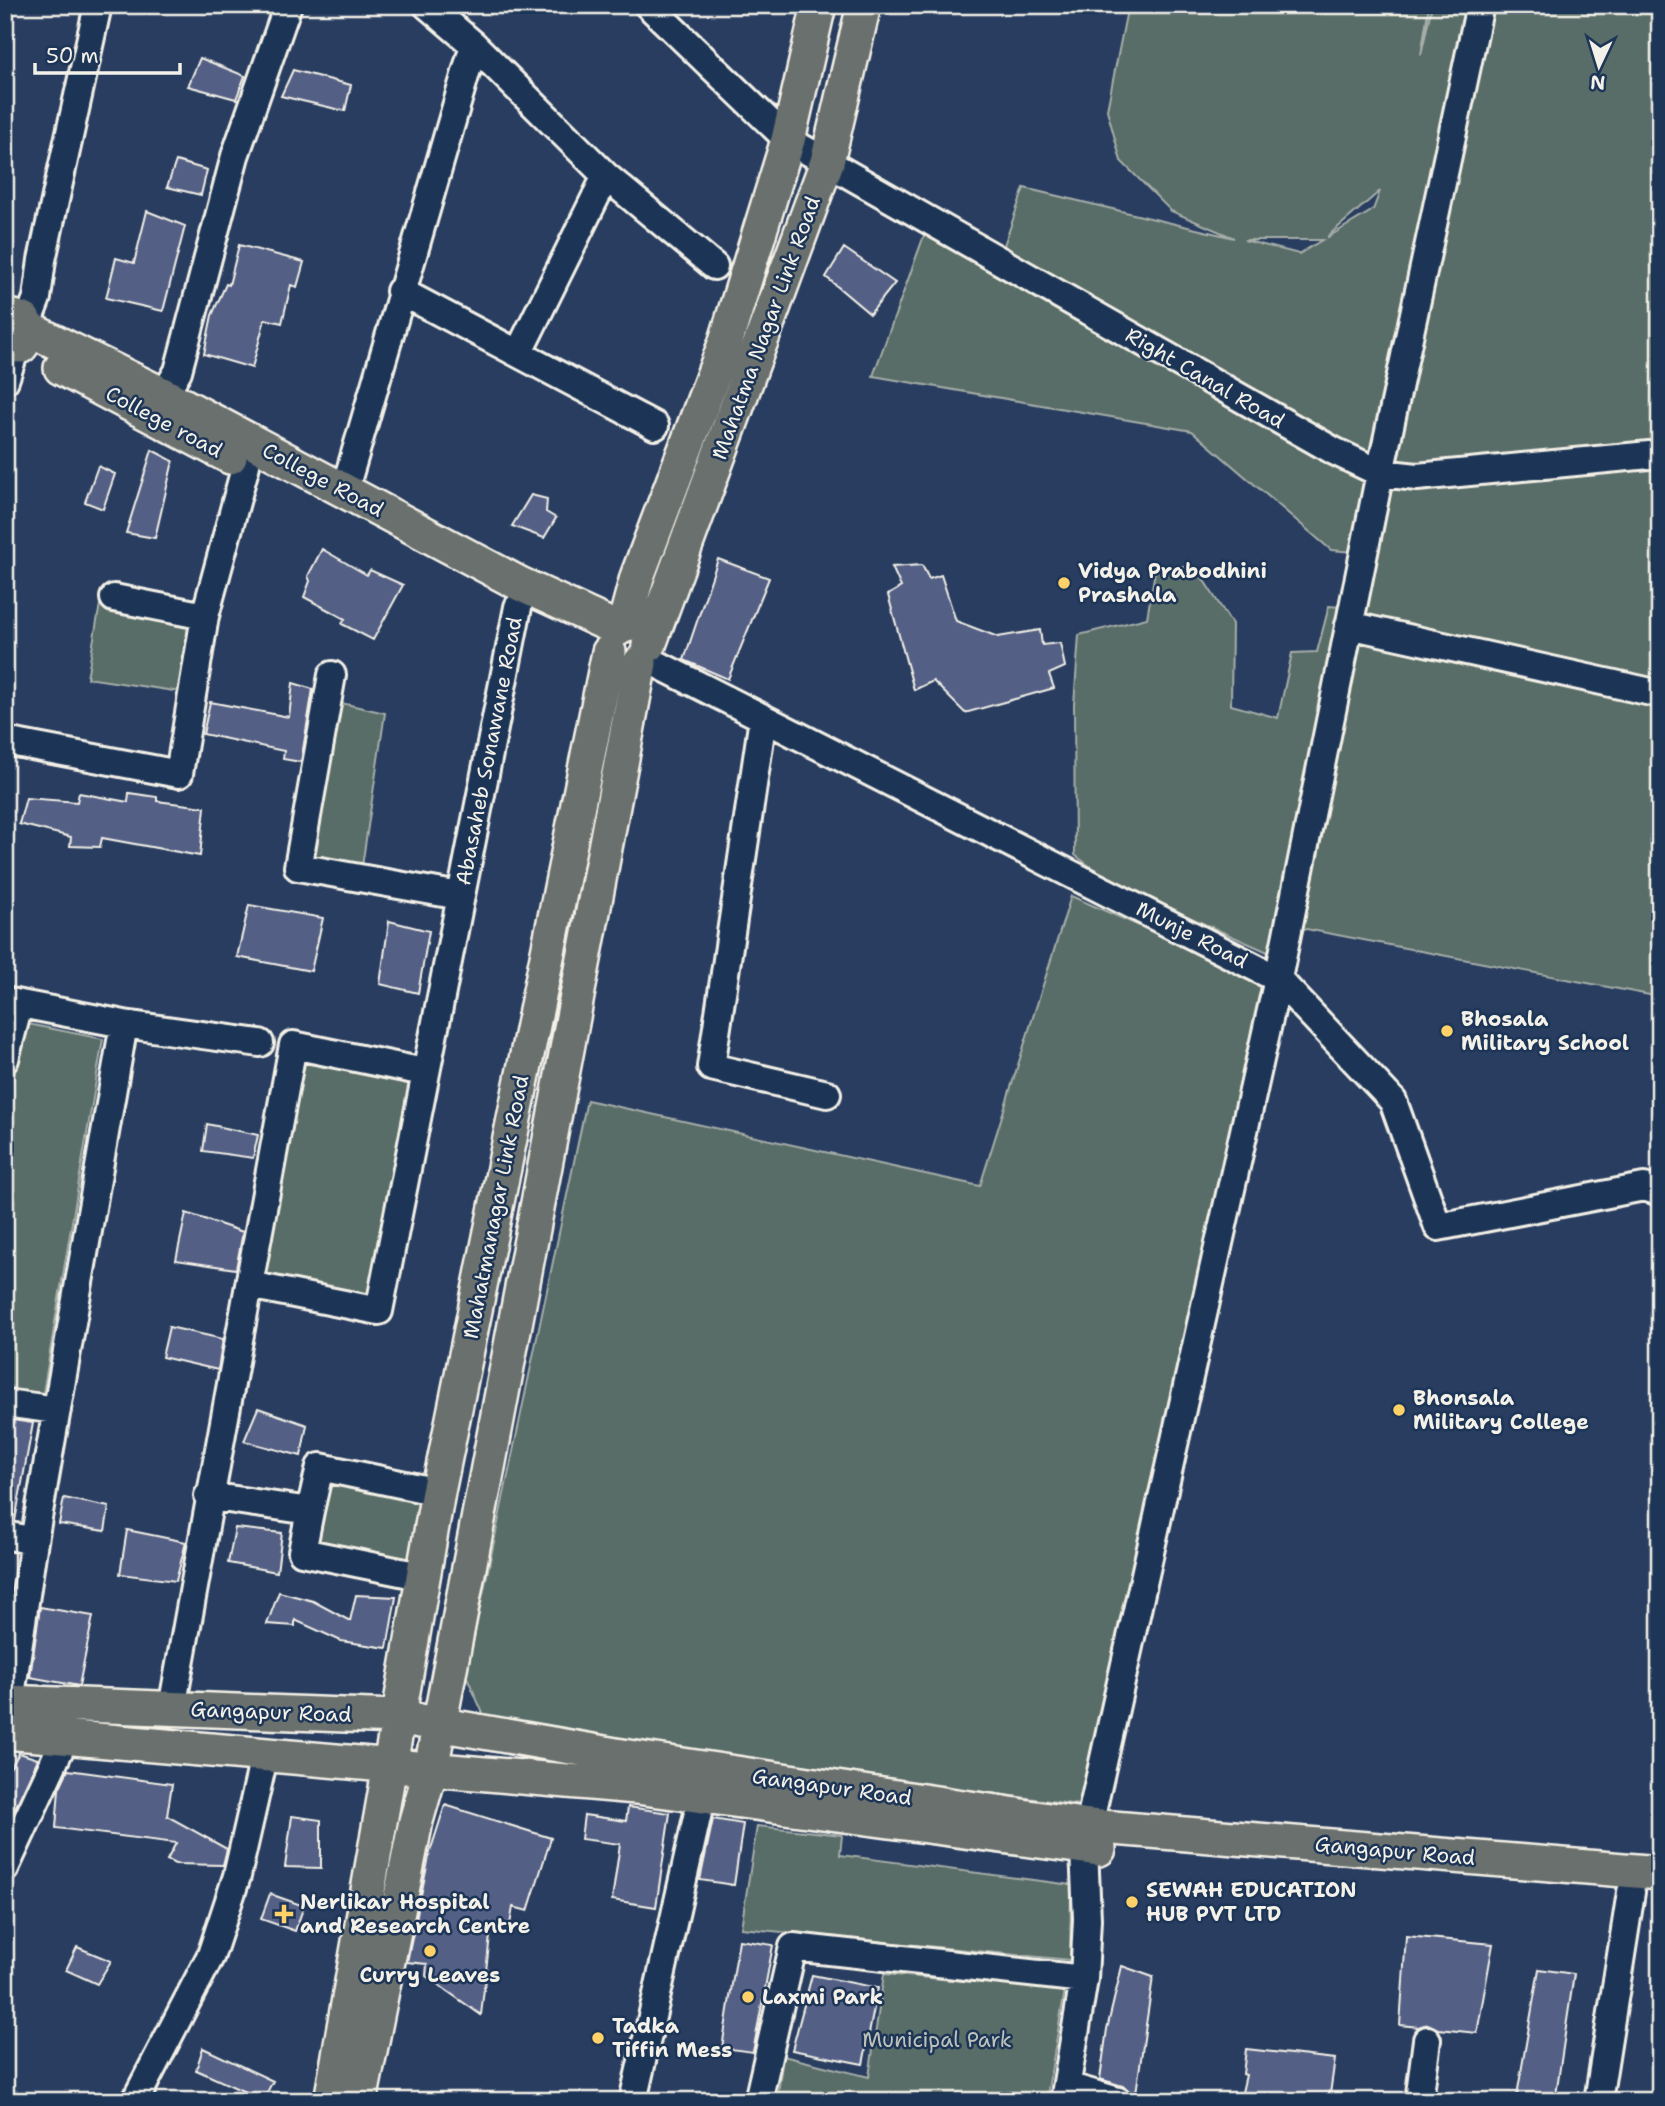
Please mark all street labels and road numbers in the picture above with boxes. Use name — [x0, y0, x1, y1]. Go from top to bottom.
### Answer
street label: Mahatma Nagar Link Road — [705, 192, 827, 464]
street label: Right Canal Road — [1120, 321, 1290, 435]
street label: College road — [101, 379, 227, 465]
street label: College Road — [257, 436, 389, 524]
street label: Abasaheb Sonawane Road — [449, 614, 529, 888]
street label: Munje Road — [1131, 895, 1253, 975]
street label: Mahatmanagar Link Road — [457, 1073, 535, 1341]
street label: Gangapur Road — [190, 1695, 352, 1729]
street label: Gangapur Road — [750, 1762, 914, 1812]
street label: Gangapur Road — [1314, 1830, 1476, 1872]

